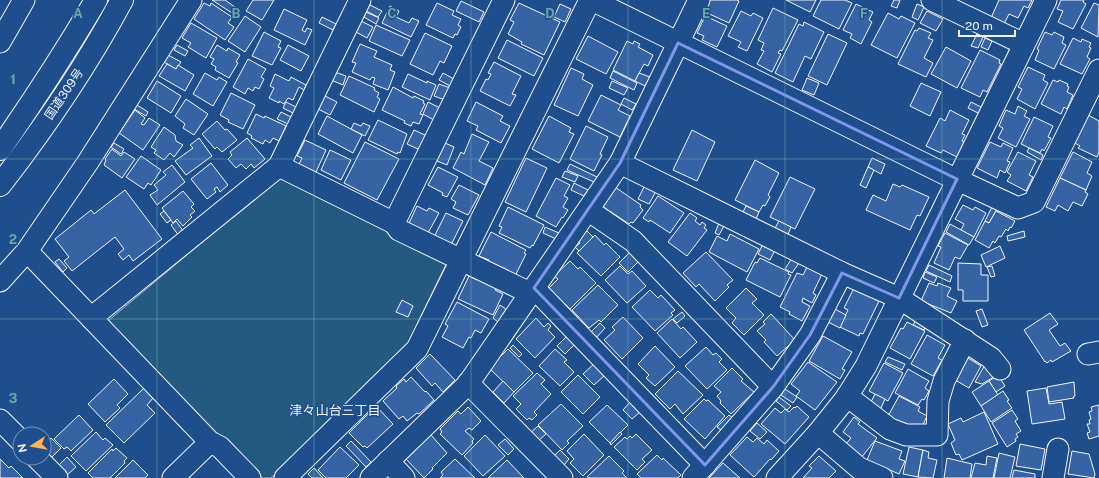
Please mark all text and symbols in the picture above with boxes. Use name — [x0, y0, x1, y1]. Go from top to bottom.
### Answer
text: A — [73, 6, 83, 21]
text: B — [232, 6, 241, 21]
text: C — [387, 6, 397, 21]
text: D — [545, 6, 555, 21]
text: E — [702, 6, 710, 21]
text: F — [860, 6, 868, 21]
scale bar — [959, 12, 1015, 38]
text: 20 m — [965, 19, 993, 33]
street label: 国道309号 — [42, 66, 86, 122]
text: 1 — [10, 72, 16, 87]
text: 2 — [9, 232, 17, 247]
text: 3 — [9, 391, 18, 406]
district label: 津々山台三丁目 — [289, 403, 381, 418]
north arrow — [12, 426, 52, 466]
text: N — [15, 443, 29, 454]

